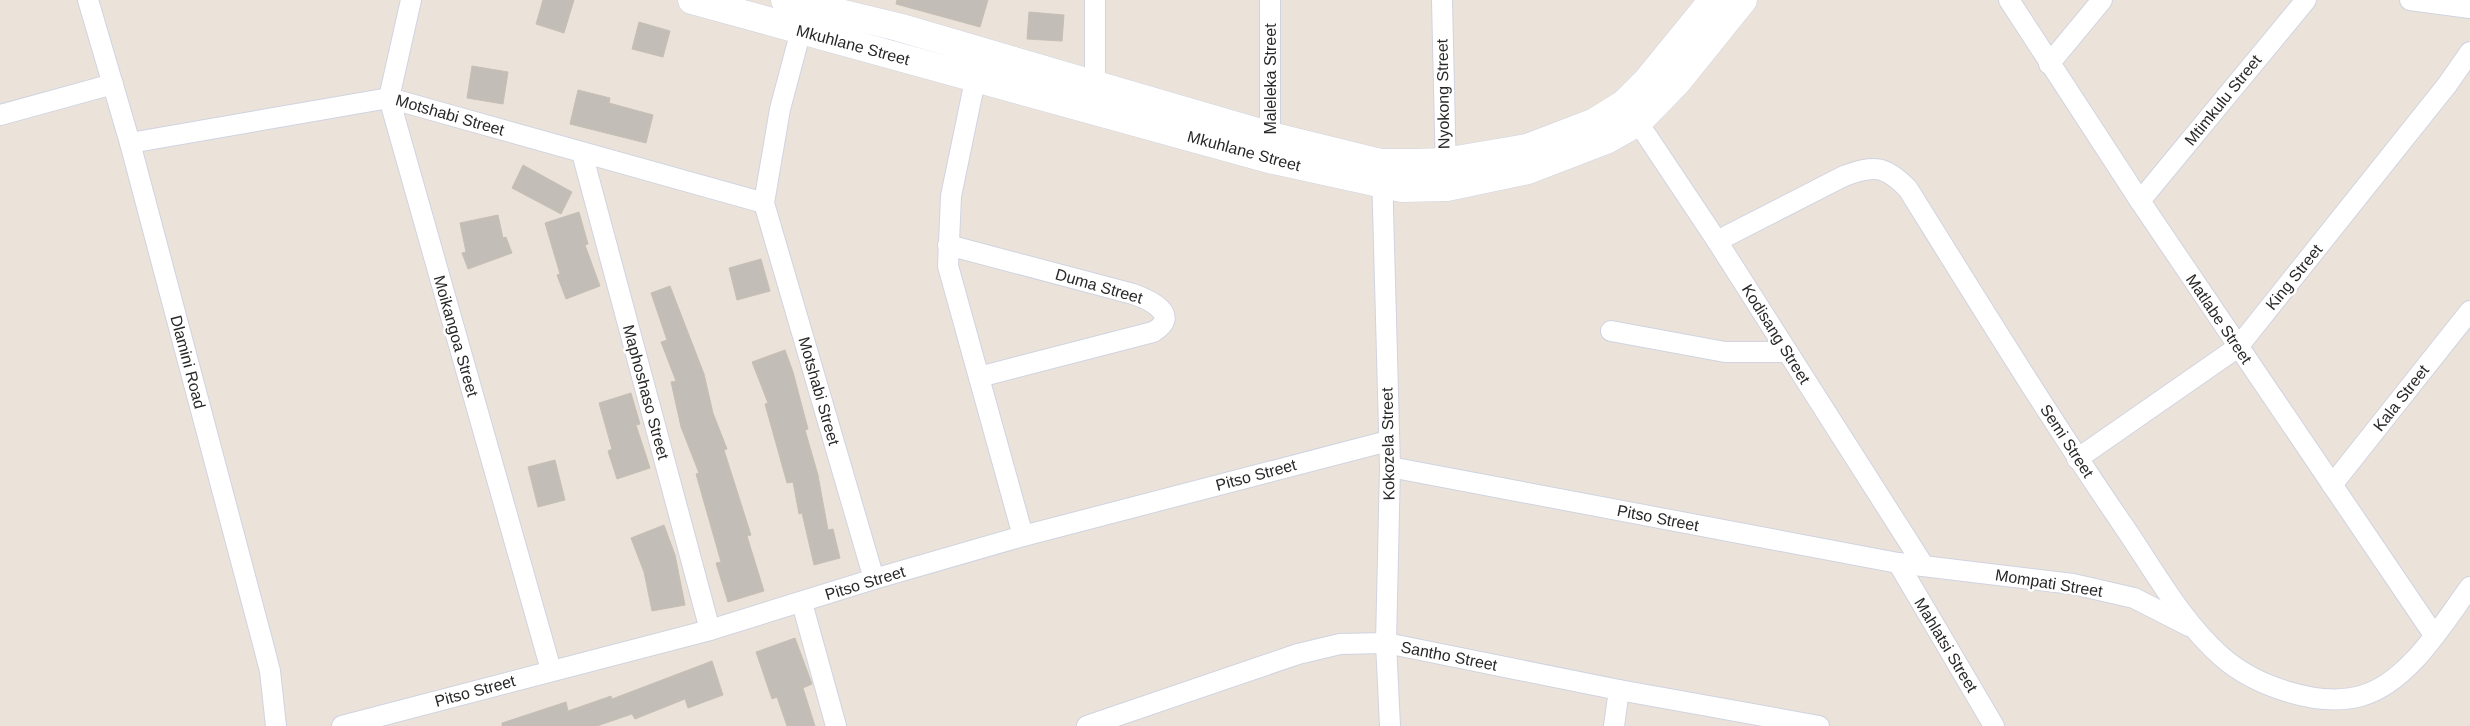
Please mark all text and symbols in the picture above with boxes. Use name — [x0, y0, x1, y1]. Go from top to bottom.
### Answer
street label: Mkuhlane Street — [795, 22, 912, 68]
street label: Maleleka Street — [1262, 23, 1279, 135]
street label: Nyokong Street — [1434, 38, 1452, 149]
street label: Mtimkulu Street — [2181, 51, 2265, 149]
street label: Motshabi Street — [394, 91, 507, 139]
street label: Mkuhlane Street — [1186, 128, 1303, 174]
street label: King Street — [2262, 240, 2326, 313]
street label: Duma Street — [1053, 265, 1145, 307]
street label: Matlabe Street — [2183, 271, 2255, 367]
street label: Moikangoa Street — [431, 273, 482, 399]
street label: Kodisang Street — [1739, 281, 1814, 387]
street label: Dlamini Road — [167, 313, 209, 411]
street label: Maphoshaso Street — [620, 323, 672, 462]
street label: Motshabi Street — [795, 335, 843, 448]
street label: Kala Street — [2370, 361, 2432, 434]
street label: Kokozela Street — [1379, 387, 1397, 501]
street label: Semi Street — [2037, 401, 2097, 481]
street label: Pitso Street — [1214, 456, 1299, 494]
street label: Pitso Street — [1616, 502, 1701, 534]
street label: Pitso Street — [823, 563, 908, 603]
street label: Mompati Street — [1994, 566, 2104, 600]
street label: Mahlatsi Street — [1911, 595, 1981, 696]
street label: Santho Street — [1399, 638, 1499, 674]
street label: Pitso Street — [433, 672, 518, 710]

